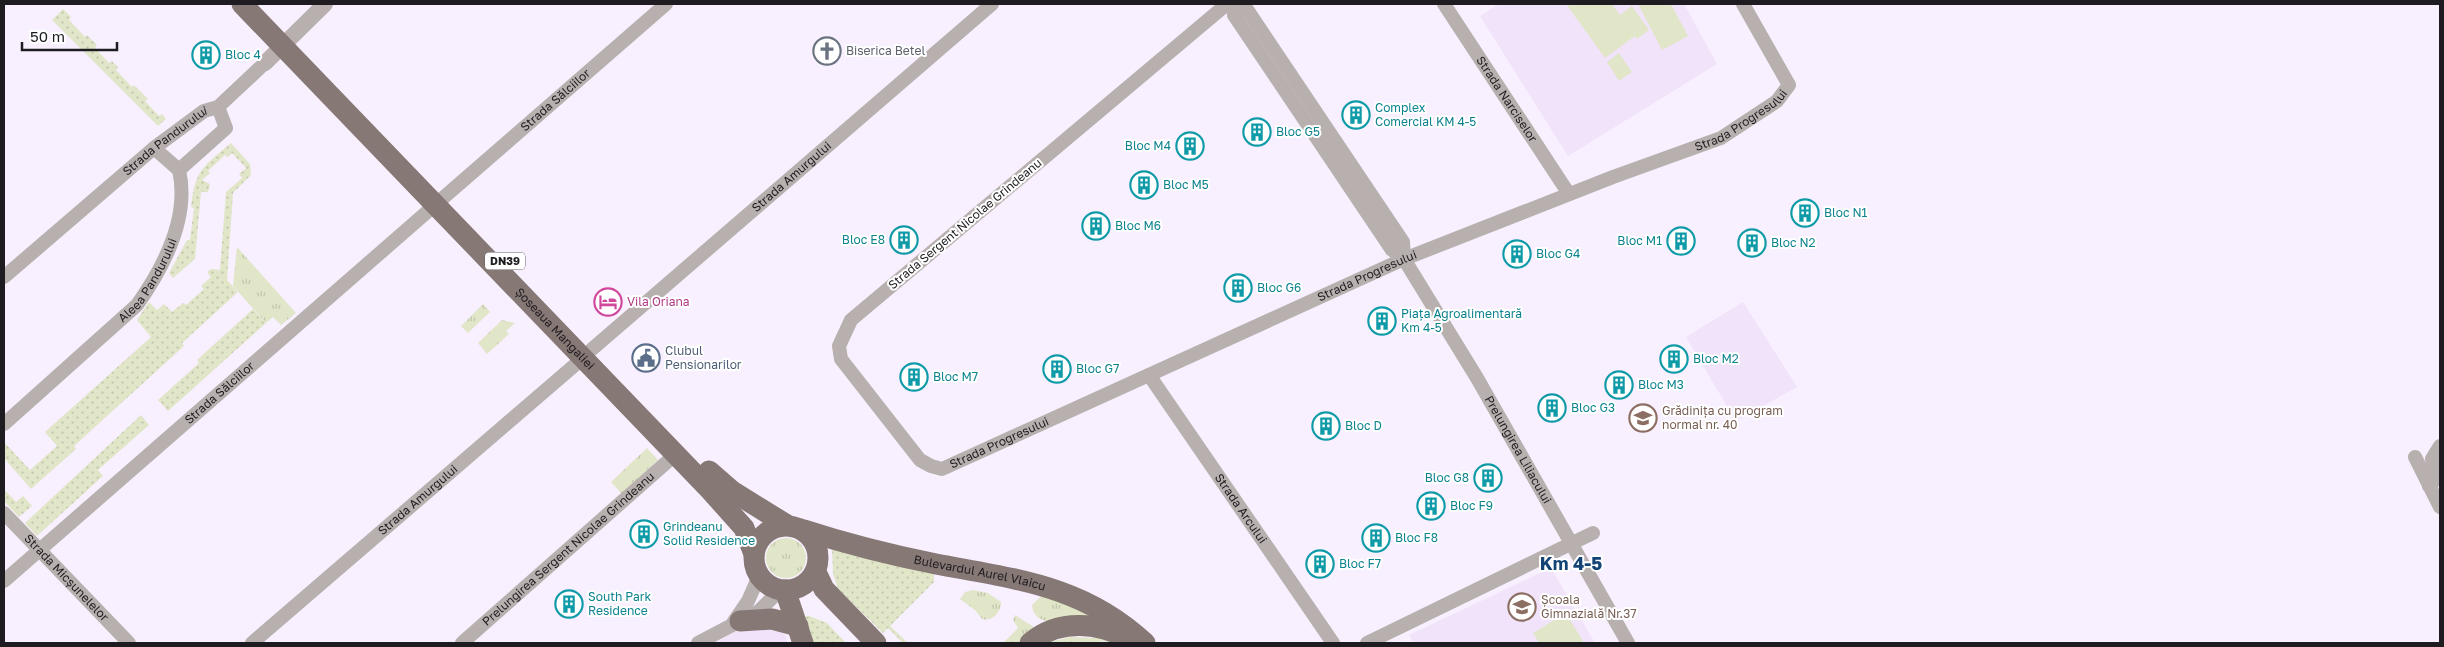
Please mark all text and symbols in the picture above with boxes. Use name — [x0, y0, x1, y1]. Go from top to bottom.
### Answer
scale bar — [22, 20, 118, 52]
text: 50 m — [30, 27, 65, 45]
church icon: Biserica Betel — [812, 36, 842, 66]
building icon: Bloc 4 — [191, 40, 221, 70]
place label: Biserica Betel — [846, 43, 926, 58]
place label: Bloc 4 — [225, 47, 261, 62]
street label: Strada Narciselor — [1473, 53, 1541, 145]
street label: Strada Sălciilor — [517, 65, 593, 134]
street label: Strada Progresului — [1692, 86, 1790, 154]
building icon: Complex Comercial KM 4-5 — [1341, 100, 1371, 130]
place label: Complex Comercial KM 4-5 — [1375, 100, 1476, 129]
street label: Strada Pandurului — [119, 103, 209, 179]
building icon: Bloc G5 — [1242, 117, 1272, 147]
place label: Bloc G5 — [1276, 124, 1320, 139]
building icon: Bloc M4 — [1175, 131, 1205, 161]
street label: Strada Amurgului — [748, 138, 834, 215]
place label: Bloc M4 — [1125, 138, 1171, 153]
street label: Strada Sergent Nicolae Grindeanu — [885, 155, 1044, 292]
building icon: Bloc M5 — [1129, 170, 1159, 200]
place label: Bloc M5 — [1163, 177, 1209, 192]
building icon: Bloc N1 — [1790, 198, 1820, 228]
place label: Bloc N1 — [1824, 205, 1868, 220]
building icon: Bloc M6 — [1081, 211, 1111, 241]
place label: Bloc M6 — [1115, 218, 1161, 233]
building icon: Bloc E8 — [889, 225, 919, 255]
building icon: Bloc M1 — [1666, 226, 1696, 256]
building icon: Bloc N2 — [1737, 228, 1767, 258]
place label: Bloc E8 — [842, 232, 885, 247]
place label: Bloc M1 — [1617, 233, 1662, 248]
place label: Bloc N2 — [1771, 235, 1816, 250]
street label: Aleea Pandurului — [115, 236, 180, 325]
building icon: Bloc G4 — [1502, 239, 1532, 269]
place label: Bloc G4 — [1536, 246, 1580, 261]
street label: Strada Progresului — [1315, 247, 1419, 304]
road number: DN39 — [485, 252, 525, 270]
building icon: Bloc G6 — [1223, 273, 1253, 303]
place label: Bloc G6 — [1257, 280, 1301, 295]
street label: Șoseaua Mangaliei — [512, 284, 598, 373]
hotel icon: Vila Oriana — [593, 287, 623, 317]
place label: Vila Oriana — [627, 294, 690, 309]
building icon: Piața Agroalimentară Km 4-5 — [1367, 306, 1397, 336]
place label: Piața Agroalimentară Km 4-5 — [1401, 306, 1522, 335]
public building icon: Clubul Pensionarilor — [631, 343, 661, 373]
place label: Clubul Pensionarilor — [665, 343, 742, 372]
building icon: Bloc M2 — [1659, 344, 1689, 374]
place label: Bloc M2 — [1693, 351, 1739, 366]
building icon: Bloc G7 — [1042, 354, 1072, 384]
street label: Strada Sălciilor — [181, 358, 257, 427]
place label: Bloc G7 — [1076, 361, 1119, 376]
building icon: Bloc M7 — [899, 362, 929, 392]
place label: Bloc M7 — [933, 369, 978, 384]
building icon: Bloc M3 — [1604, 370, 1634, 400]
place label: Bloc M3 — [1638, 377, 1684, 392]
street label: Prelungirea Liliacului — [1482, 393, 1555, 506]
building icon: Bloc G3 — [1537, 393, 1567, 423]
place label: Bloc G3 — [1571, 400, 1615, 415]
school or university icon: Grădinița cu program normal nr. 40 — [1628, 403, 1658, 433]
place label: Grădinița cu program normal nr. 40 — [1662, 403, 1783, 432]
building icon: Bloc D — [1311, 411, 1341, 441]
street label: Strada Progresului — [947, 413, 1051, 472]
place label: Bloc D — [1345, 418, 1382, 433]
street label: Strada Amurgului — [375, 461, 461, 538]
building icon: Bloc G8 — [1473, 463, 1503, 493]
street label: Prelungirea Sergent Nicolae Grindeanu — [479, 469, 657, 629]
street label: Strada Arcului — [1212, 470, 1270, 546]
place label: Bloc G8 — [1425, 470, 1469, 485]
building icon: Bloc F9 — [1416, 491, 1446, 521]
place label: Bloc F9 — [1450, 498, 1493, 513]
building icon: Grindeanu Solid Residence — [629, 519, 659, 549]
place label: Grindeanu Solid Residence — [663, 519, 755, 548]
building icon: Bloc F8 — [1361, 523, 1391, 553]
place label: Bloc F8 — [1395, 530, 1438, 545]
street label: Strada Micșunelelor — [21, 531, 112, 624]
building icon: Bloc F7 — [1305, 549, 1335, 579]
street label: Bulevardul Aurel Vlaicu — [913, 552, 1048, 594]
district label: Km 4-5 — [1540, 552, 1602, 574]
place label: Bloc F7 — [1339, 556, 1381, 571]
building icon: South Park Residence — [554, 589, 584, 619]
place label: South Park Residence — [588, 589, 652, 618]
school or university icon: Școala Gimnazială Nr.37 — [1507, 592, 1537, 622]
place label: Școala Gimnazială Nr.37 — [1541, 592, 1637, 621]

